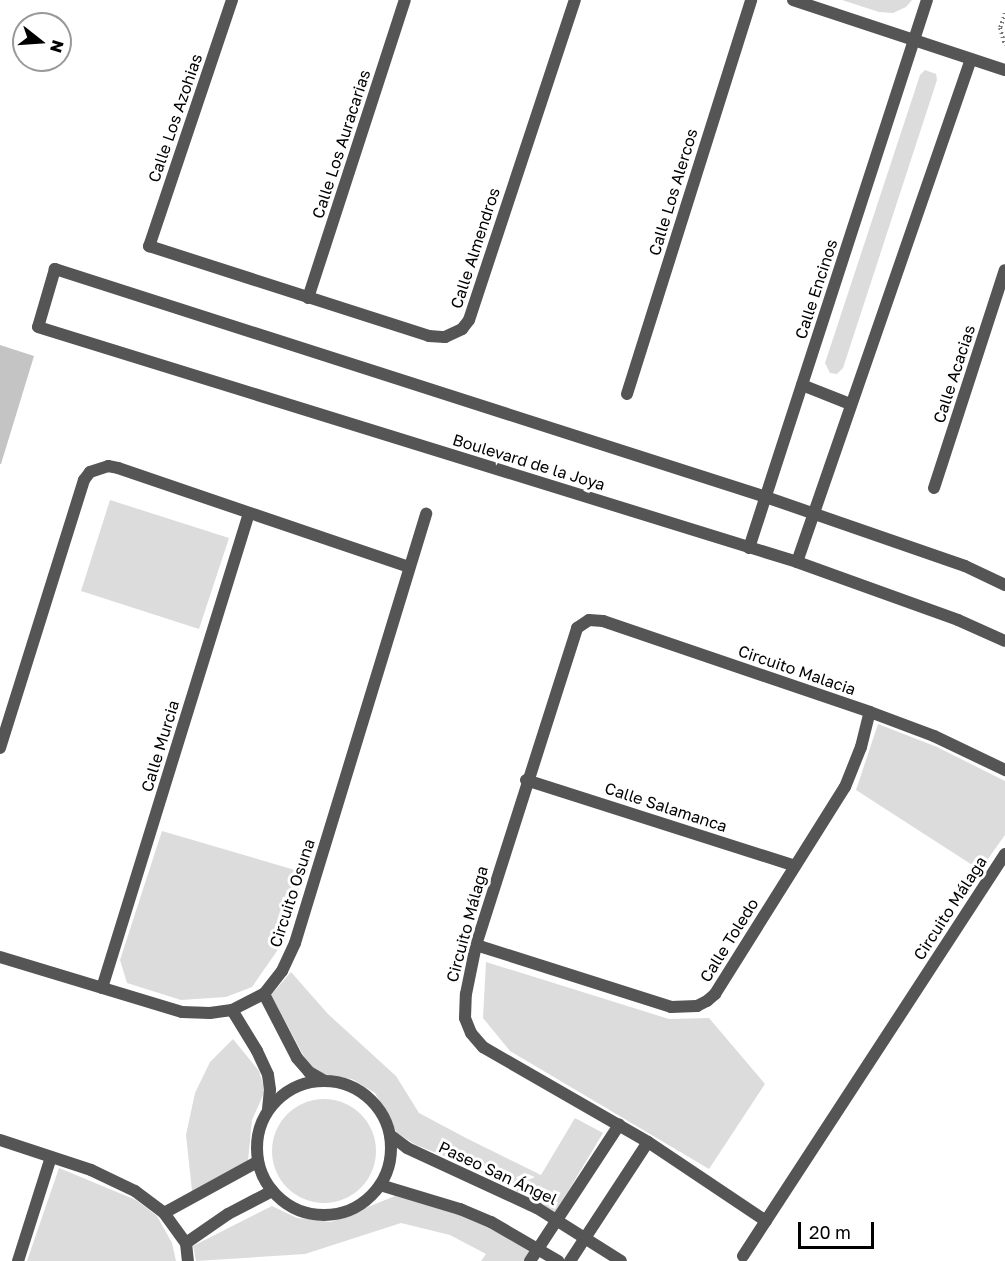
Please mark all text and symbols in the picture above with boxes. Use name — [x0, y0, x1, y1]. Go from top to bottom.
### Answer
north arrow — [12, 12, 72, 72]
text: N — [46, 38, 69, 55]
street label: Calle Los Azohias — [144, 51, 206, 185]
street label: Calle Los Auracarias — [308, 67, 374, 221]
street label: Calle Los Alercos — [645, 126, 701, 258]
street label: Calle Almendros — [446, 185, 504, 311]
street label: Calle Encinos — [791, 237, 841, 341]
street label: Calle Acacias — [929, 322, 979, 426]
street label: Boulevard de la Joya — [450, 430, 608, 494]
street label: Circuito Malacia — [736, 641, 858, 699]
street label: Calle Murcia — [137, 698, 183, 794]
street label: Calle Salamanca — [602, 778, 730, 836]
street label: Circuito Osuna — [265, 836, 319, 950]
street label: Circuito Málaga — [909, 853, 991, 963]
street label: Circuito Málaga — [442, 864, 492, 984]
street label: Calle Toledo — [696, 895, 762, 985]
street label: Paseo San Ángel — [436, 1137, 560, 1209]
scale bar — [801, 1210, 878, 1248]
text: 20 m — [809, 1221, 851, 1243]

